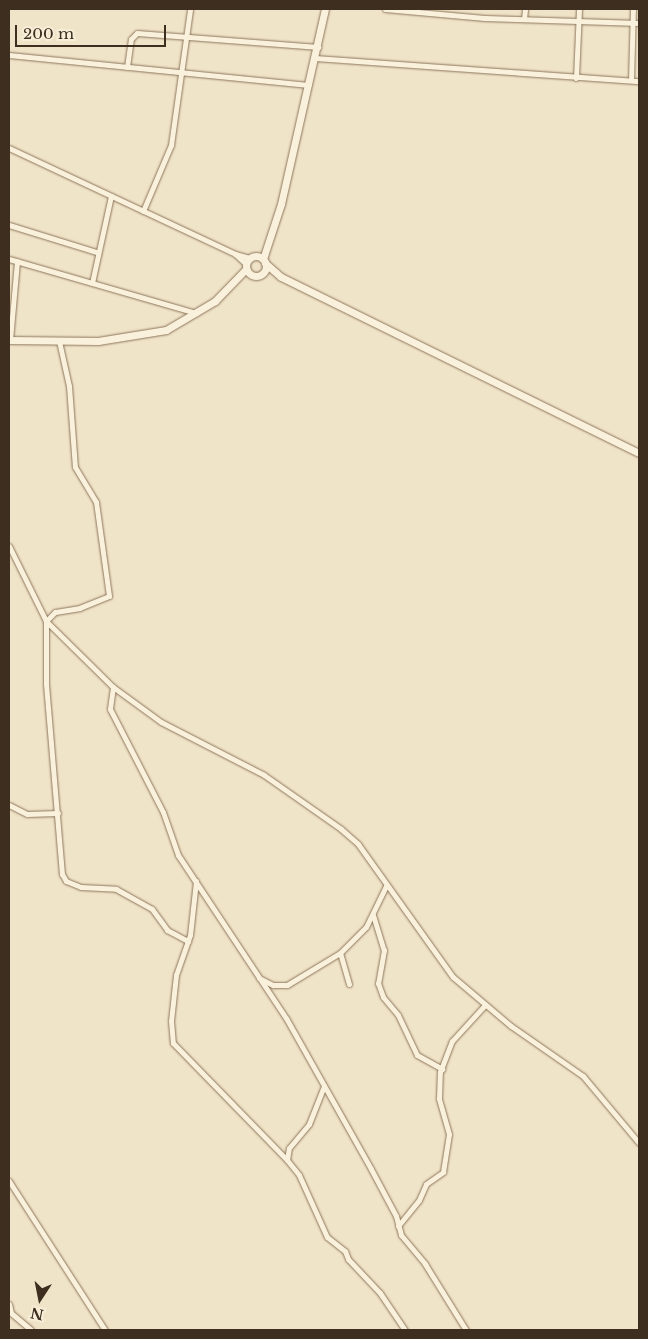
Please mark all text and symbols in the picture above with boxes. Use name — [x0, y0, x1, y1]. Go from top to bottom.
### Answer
scale bar — [18, 15, 169, 47]
text: 200 m — [23, 24, 74, 43]
north arrow — [15, 1274, 65, 1324]
text: N — [29, 1304, 45, 1324]

